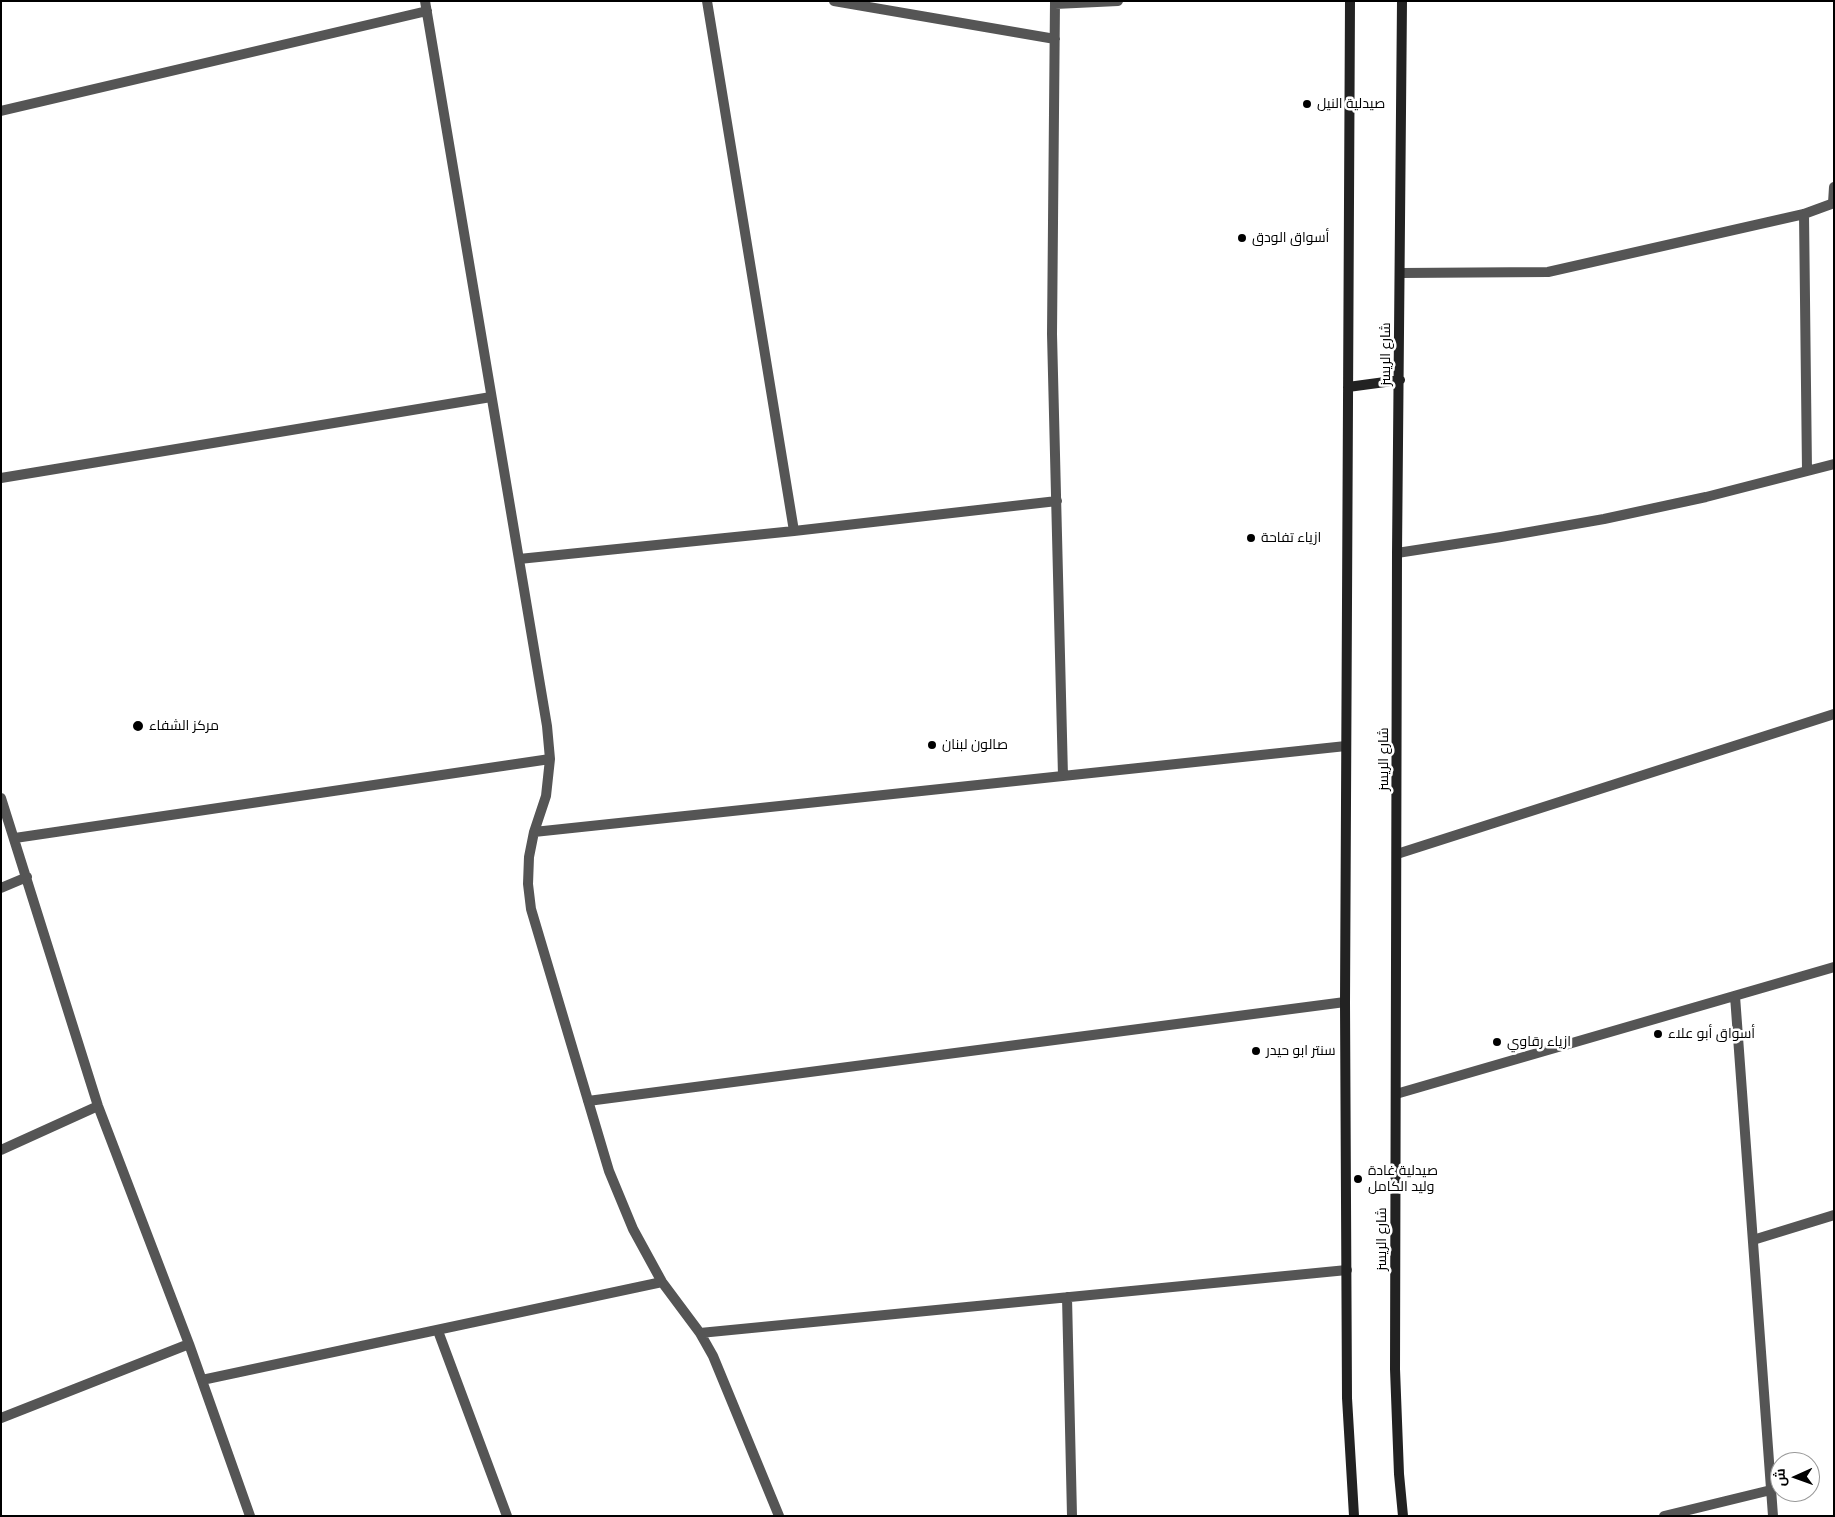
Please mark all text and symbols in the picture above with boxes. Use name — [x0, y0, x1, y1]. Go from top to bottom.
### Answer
place label: صيدلية النيل — [1317, 96, 1385, 112]
marker: صيدلية النيل — [1301, 98, 1313, 110]
place label: أسواق الودق — [1252, 230, 1329, 246]
marker: أسواق الودق — [1236, 232, 1248, 244]
street label: شارع الريسز — [1378, 322, 1394, 386]
place label: ازياء تفاحة — [1261, 530, 1321, 546]
marker: ازياء تفاحة — [1245, 532, 1257, 544]
place label: مركز الشفاء — [149, 718, 219, 734]
marker: مركز الشفاء — [131, 719, 145, 733]
street label: شارع الريسز — [1376, 727, 1392, 791]
place label: صالون لبنان — [942, 737, 1008, 753]
marker: صالون لبنان — [926, 739, 938, 751]
place label: أسواق أبو علاء — [1668, 1026, 1755, 1042]
marker: أسواق أبو علاء — [1652, 1028, 1664, 1040]
place label: ازياء رقاوي — [1507, 1034, 1571, 1050]
marker: ازياء رقاوي — [1491, 1036, 1503, 1048]
place label: سنتر ابو حيدر — [1266, 1043, 1336, 1059]
marker: سنتر ابو حيدر — [1250, 1045, 1262, 1057]
place label: صيدلية غادة وليد الكامل — [1368, 1163, 1438, 1196]
marker: صيدلية غادة وليد الكامل — [1352, 1173, 1364, 1185]
street label: شارع الريسز — [1374, 1207, 1390, 1271]
north arrow — [1770, 1452, 1820, 1502]
text: ش — [1772, 1468, 1789, 1487]

